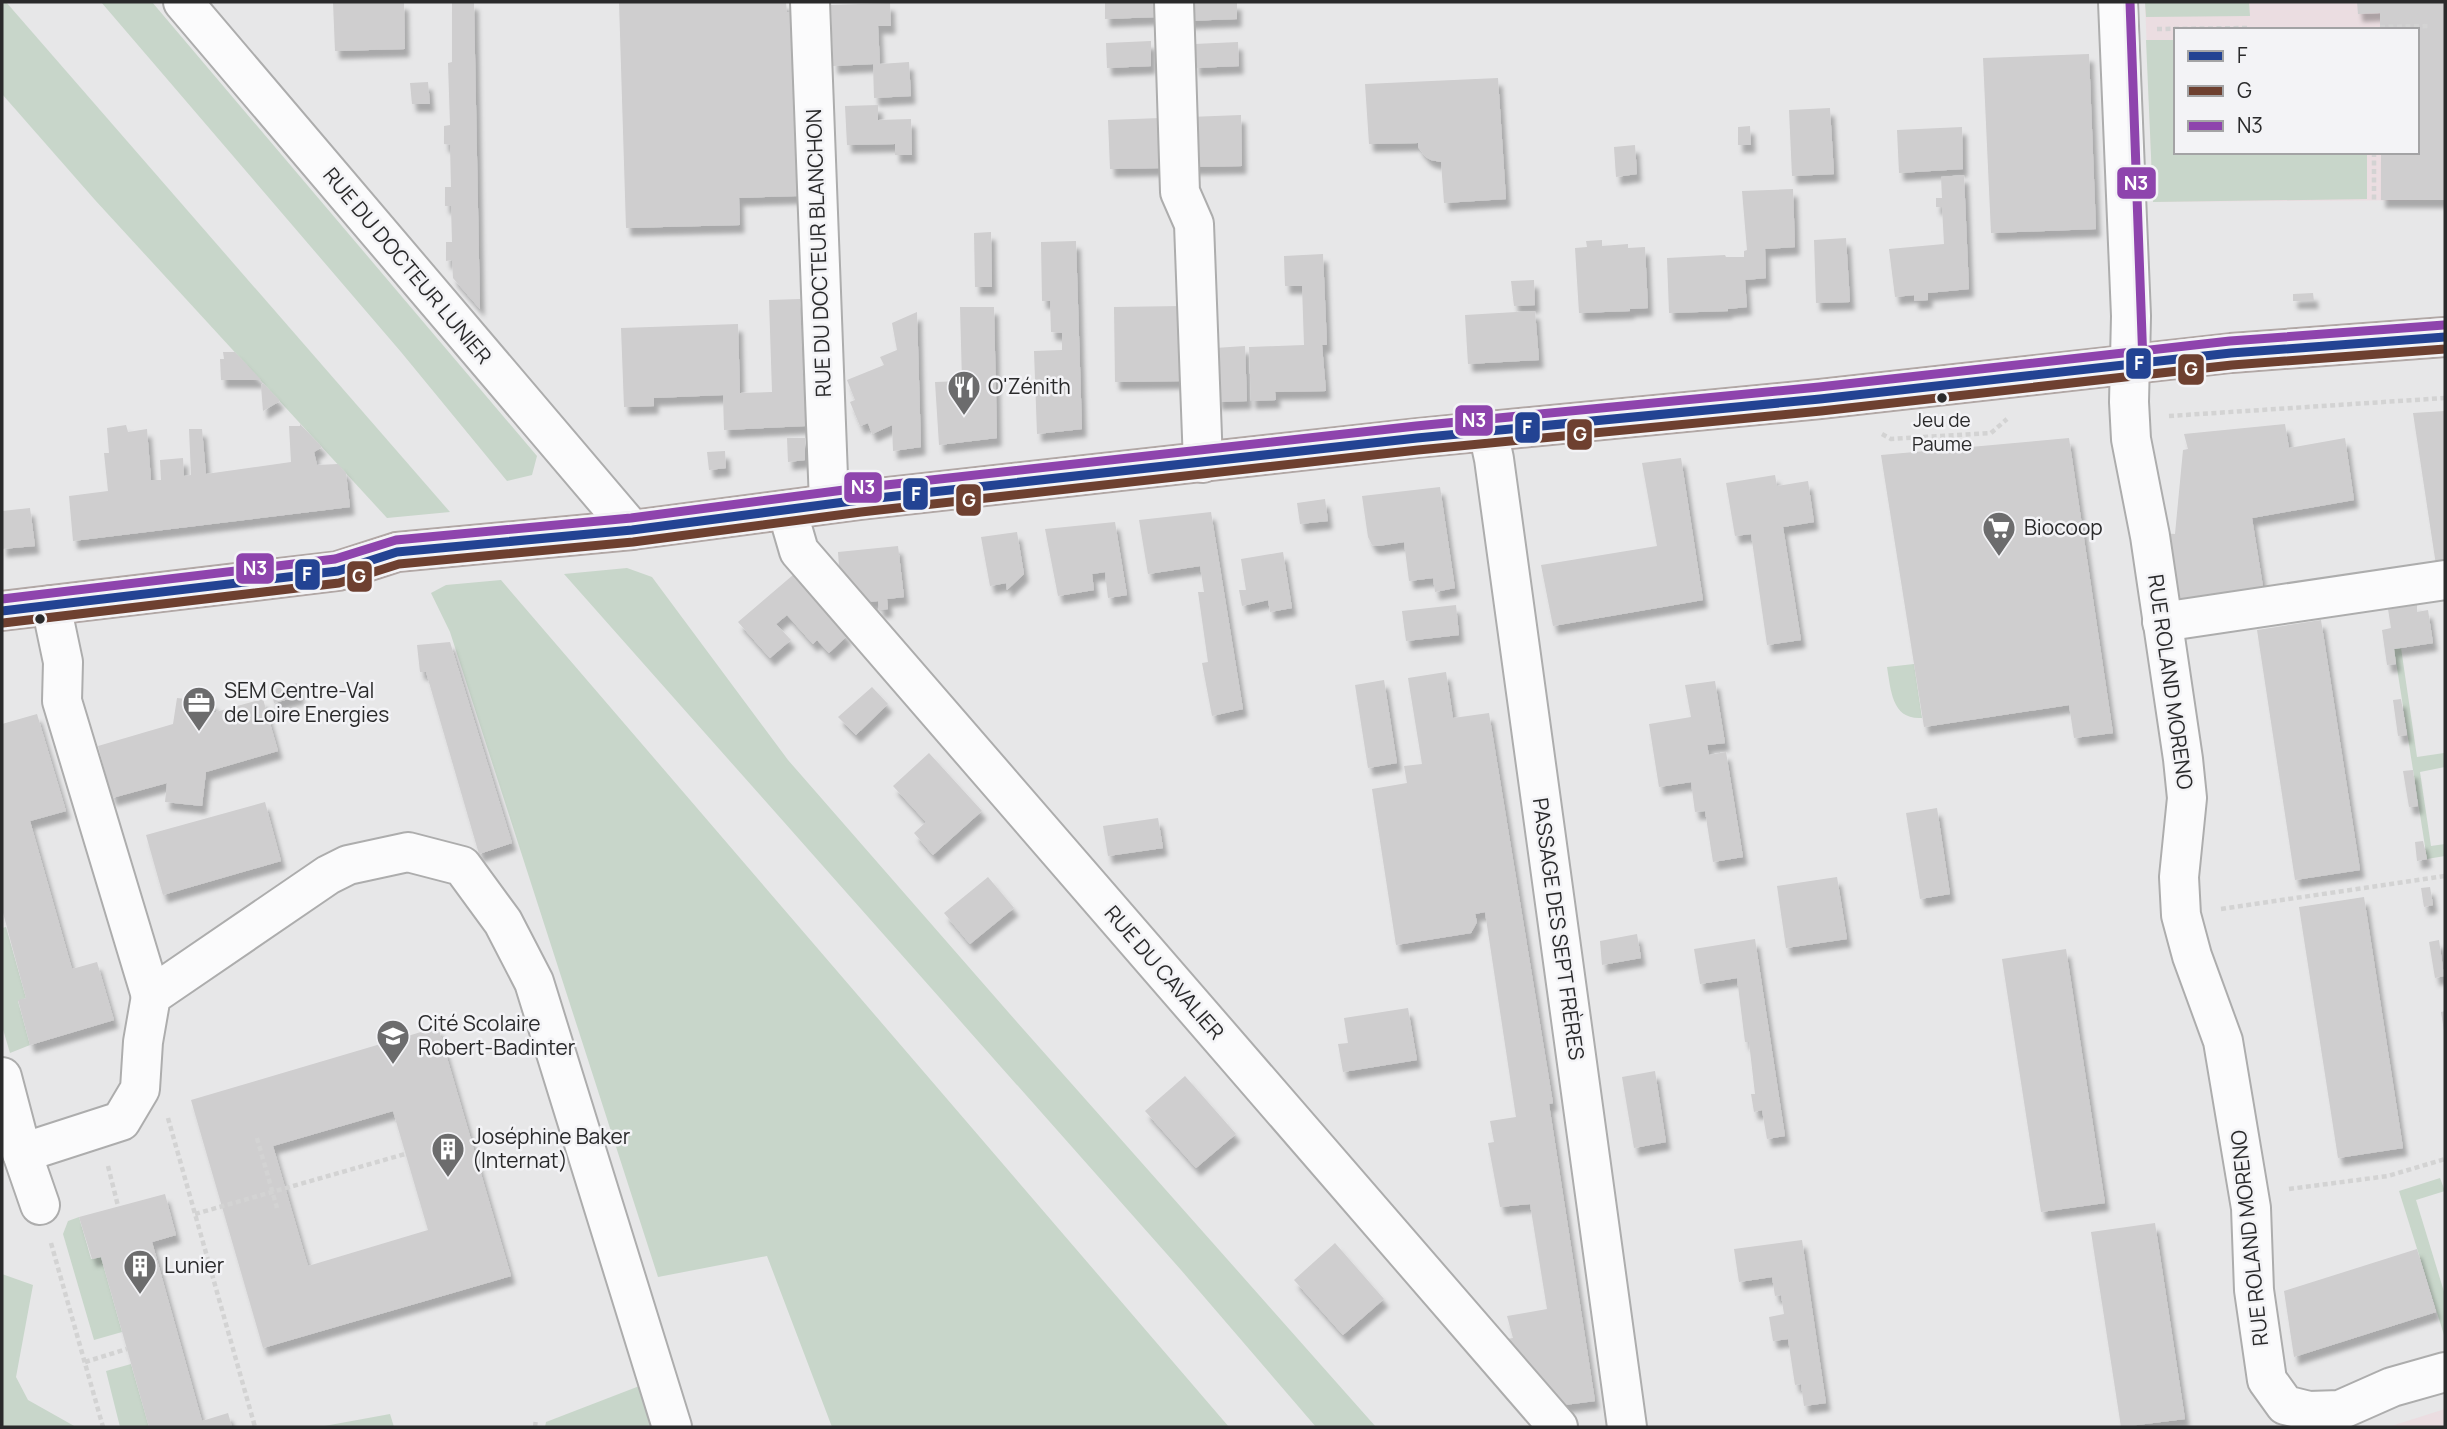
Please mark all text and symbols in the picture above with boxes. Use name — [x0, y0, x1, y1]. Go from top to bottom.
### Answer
legend — [2174, 28, 2419, 154]
text: F — [2237, 41, 2248, 69]
text: G — [2237, 76, 2252, 104]
street label: RUE DU DOCTEUR BLANCHON — [799, 108, 837, 398]
text: N3 — [2237, 111, 2263, 139]
street label: RUE DU DOCTEUR LUNIER — [317, 161, 498, 369]
line badge: N3 — [2116, 166, 2157, 200]
text: N3 — [2124, 170, 2148, 196]
line badge: F — [2125, 347, 2152, 380]
text: F — [2134, 350, 2144, 376]
line badge: G — [2177, 353, 2205, 386]
text: G — [2184, 356, 2198, 382]
restaurant icon: O'Zénith — [945, 368, 983, 417]
place label: O'Zénith — [988, 372, 1071, 400]
marker: Jeu de Paume — [1935, 391, 1949, 405]
line badge: N3 — [1454, 404, 1494, 437]
text: N3 — [1462, 407, 1486, 433]
place label: Jeu de Paume — [1912, 407, 1972, 457]
line badge: F — [1514, 411, 1541, 444]
text: F — [1522, 414, 1532, 440]
line badge: G — [1566, 418, 1593, 451]
text: G — [1573, 421, 1587, 447]
line badge: N3 — [843, 471, 883, 504]
text: N3 — [851, 474, 875, 500]
line badge: F — [902, 477, 929, 511]
text: F — [911, 481, 921, 507]
line badge: G — [955, 483, 982, 517]
text: G — [962, 487, 976, 513]
supermarket icon: Biocoop — [1980, 509, 2018, 558]
place label: Biocoop — [2024, 513, 2103, 541]
line badge: N3 — [235, 552, 275, 585]
text: N3 — [243, 555, 267, 581]
line badge: F — [294, 558, 321, 591]
line badge: G — [346, 560, 373, 593]
text: F — [302, 561, 312, 587]
text: G — [352, 563, 366, 589]
street label: RUE ROLAND MORENO — [2142, 573, 2200, 791]
unlabelled marker — [33, 612, 47, 626]
place label: SEM Centre-Val de Loire Energies — [224, 676, 389, 728]
office icon: SEM Centre-Val de Loire Energies — [180, 684, 218, 733]
street label: PASSAGE DES SEPT FRÈRES — [1527, 796, 1591, 1062]
street label: RUE DU CAVALIER — [1099, 899, 1231, 1045]
place label: Cité Scolaire Robert-Badinter — [418, 1009, 576, 1061]
school or university icon: Cité Scolaire Robert-Badinter — [374, 1017, 412, 1066]
place label: Joséphine Baker (Internat) — [472, 1122, 631, 1174]
street label: RUE ROLAND MORENO — [2224, 1129, 2274, 1347]
building icon: Joséphine Baker (Internat) — [429, 1130, 467, 1179]
building icon: Lunier — [121, 1247, 159, 1296]
place label: Lunier — [164, 1251, 225, 1279]

